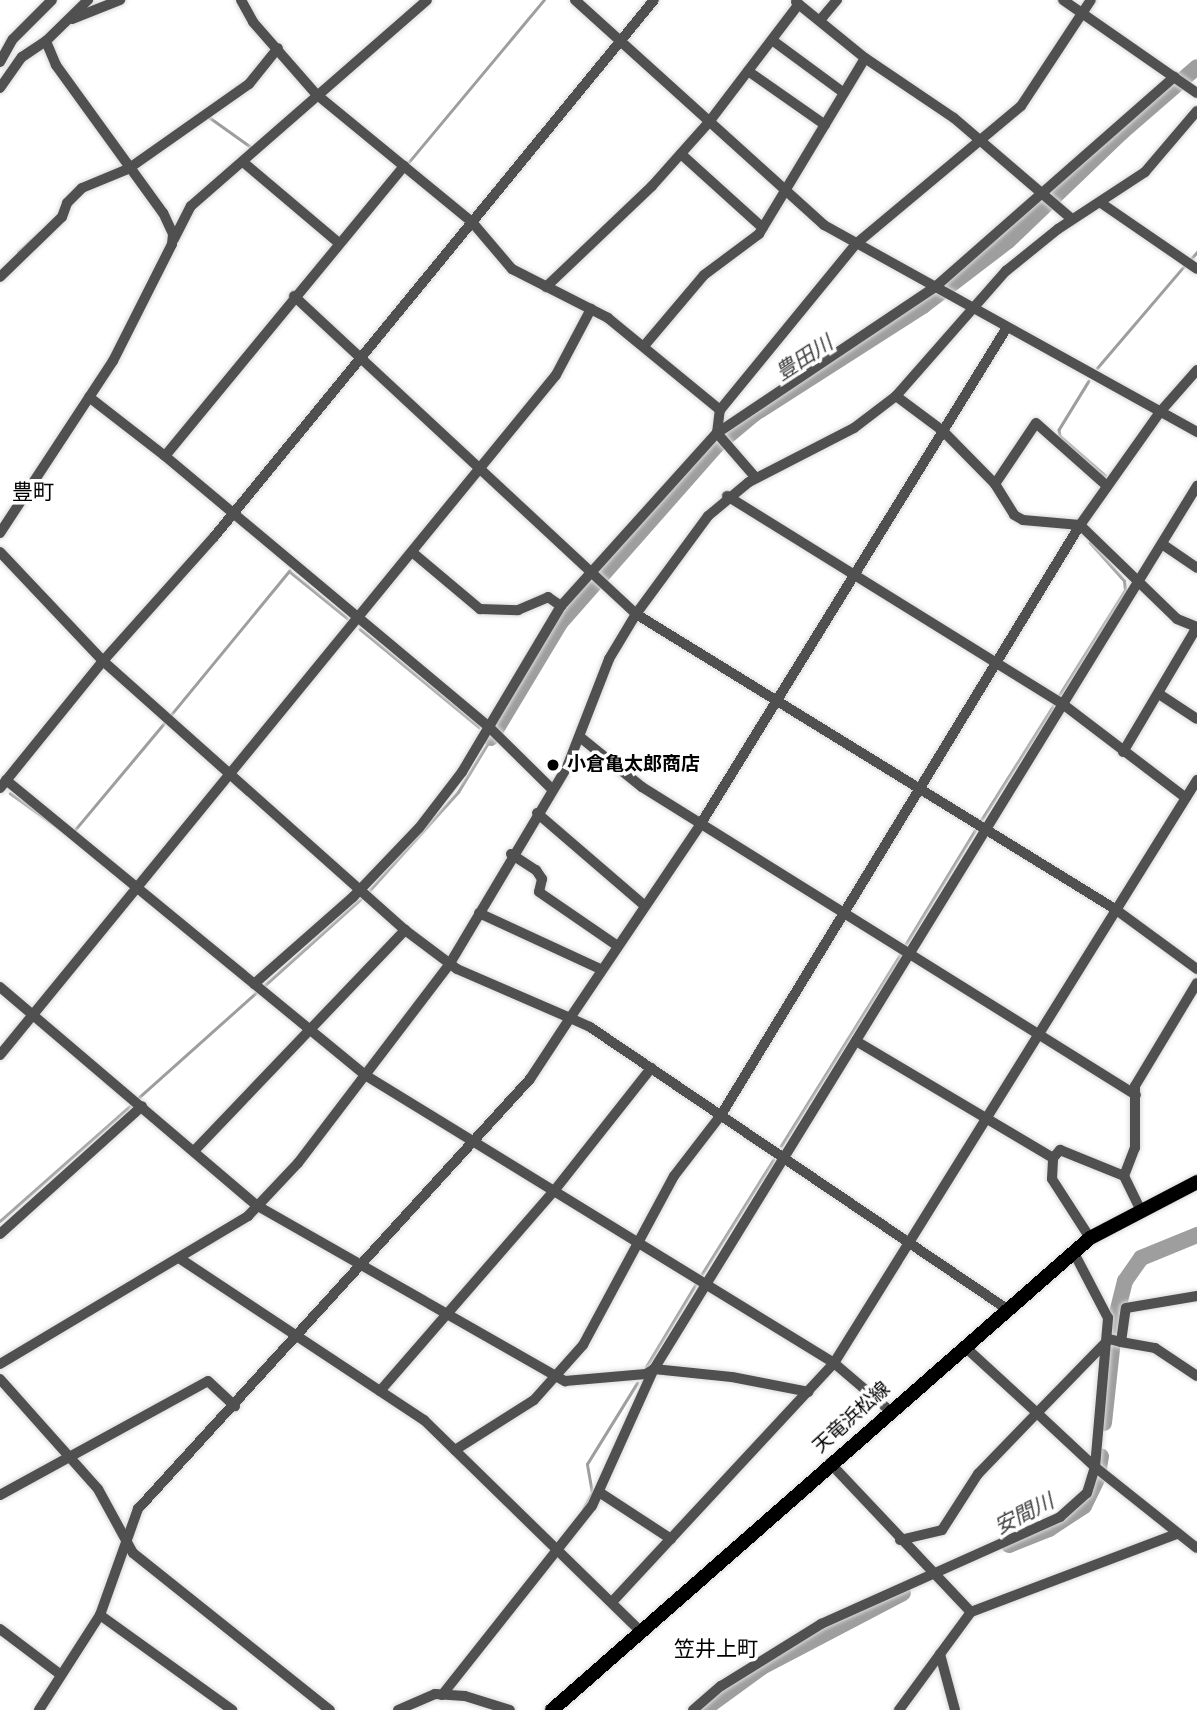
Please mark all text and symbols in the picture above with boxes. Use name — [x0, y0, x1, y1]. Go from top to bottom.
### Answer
water label: 豊田川 — [771, 330, 837, 386]
district label: 豊町 — [12, 479, 54, 505]
place label: 小倉亀太郎商店 — [567, 754, 700, 776]
marker: 小倉亀太郎商店 — [545, 757, 561, 773]
street label: 天竜浜松線 — [809, 1378, 895, 1458]
water label: 安間川 — [990, 1488, 1058, 1540]
district label: 笠井上町 — [674, 1636, 758, 1662]

